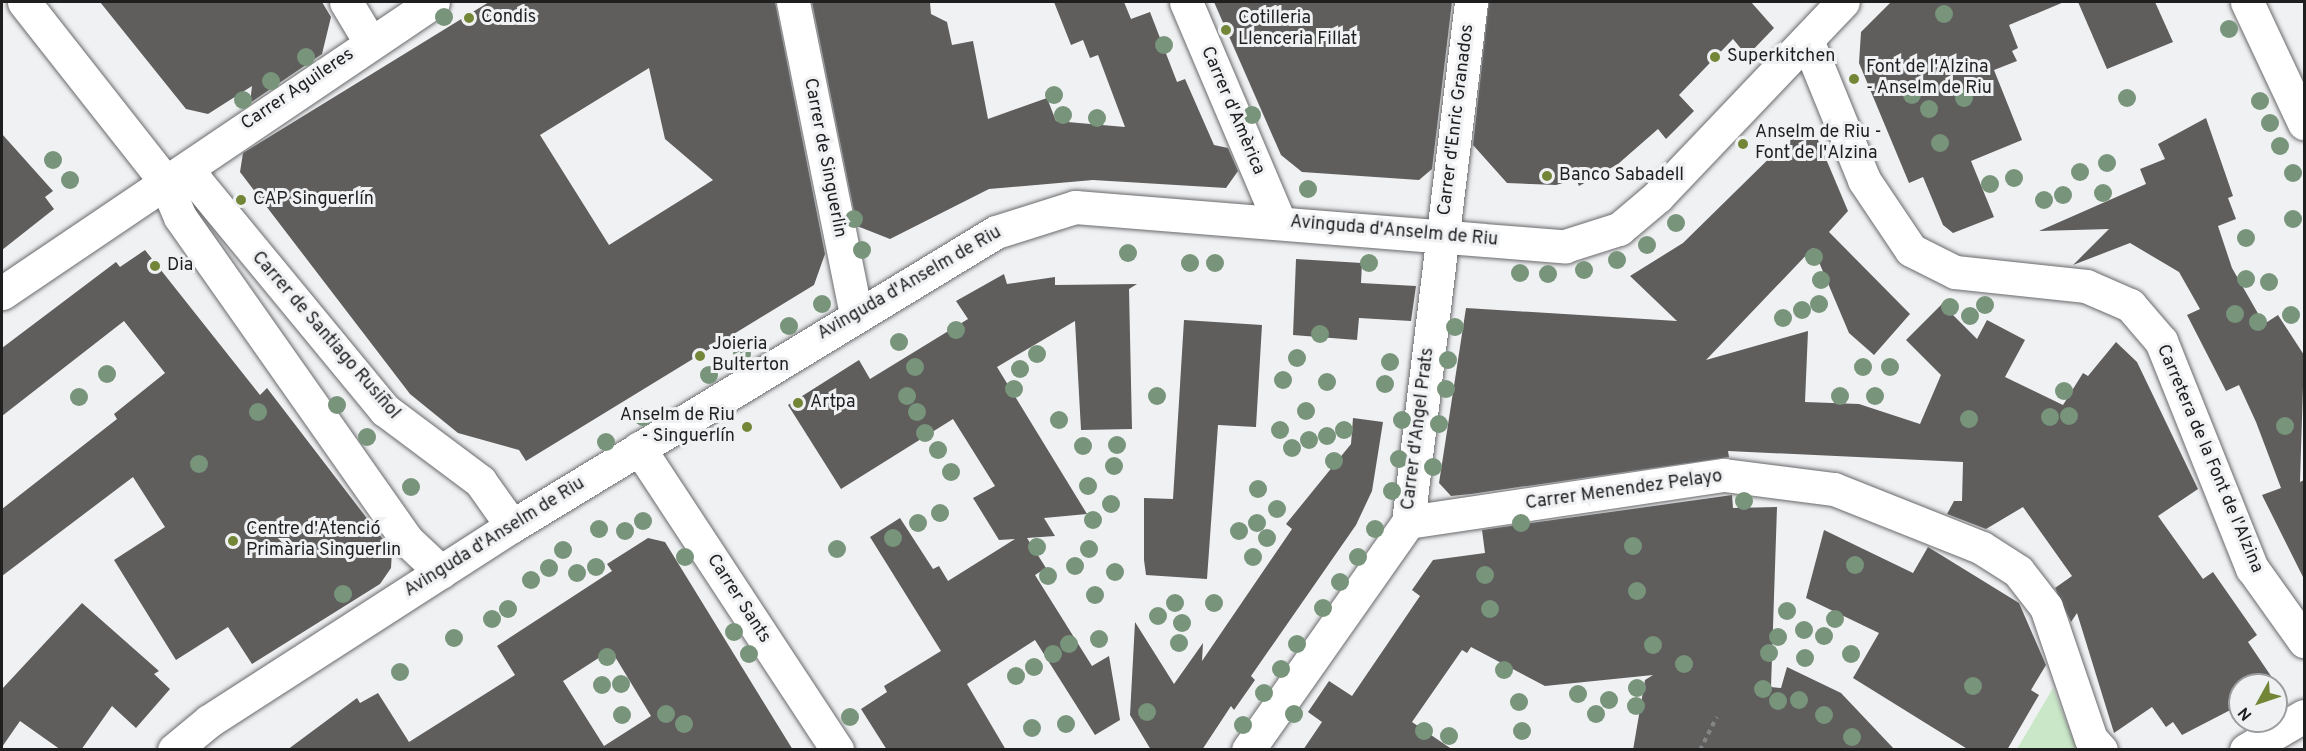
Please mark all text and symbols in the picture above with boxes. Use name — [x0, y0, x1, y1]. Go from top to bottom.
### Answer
place label: Condis — [481, 7, 536, 29]
place label: Cotilleria Llenceria Fillat — [1238, 9, 1357, 52]
marker: Condis — [462, 11, 476, 25]
marker: Cotilleria Llenceria Fillat — [1219, 23, 1233, 37]
street label: Carrer d'Enric Granados — [1435, 23, 1479, 217]
street label: Carrer Aguileres — [237, 44, 359, 136]
street label: Carrer d'Amèrica — [1195, 44, 1269, 178]
place label: Superkitchen — [1727, 46, 1835, 68]
marker: Superkitchen — [1708, 50, 1722, 64]
place label: Font de l'Alzina - Anselm de Riu — [1866, 58, 1993, 100]
marker: Font de l'Alzina - Anselm de Riu — [1847, 72, 1861, 86]
street label: Carrer de Singuerlin — [798, 76, 850, 240]
place label: Anselm de Riu - Font de l'Alzina — [1755, 123, 1882, 166]
marker: Anselm de Riu - Font de l'Alzina — [1736, 137, 1750, 151]
place label: Banco Sabadell — [1559, 165, 1684, 187]
marker: Banco Sabadell — [1540, 169, 1554, 183]
place label: CAP Singuerlín — [253, 189, 374, 211]
marker: CAP Singuerlín — [234, 193, 248, 207]
street label: Avinguda d'Anselm de Riu — [1289, 212, 1499, 252]
street label: Avinguda d'Anselm de Riu — [814, 222, 1006, 346]
street label: Carrer de Santiago Rusiñol — [246, 248, 404, 424]
place label: Dia — [167, 255, 193, 277]
marker: Dia — [148, 259, 162, 273]
place label: Joieria Bulterton — [712, 335, 789, 378]
street label: Carretera de la Font de l'Alzina — [2151, 342, 2267, 576]
street label: Carrer d'Angel Prats — [1398, 347, 1440, 511]
marker: Joieria Bulterton — [693, 349, 707, 363]
place label: Artpa — [810, 392, 855, 414]
marker: Artpa — [791, 396, 805, 410]
place label: Anselm de Riu - Singuerlín — [620, 406, 735, 448]
marker: Anselm de Riu - Singuerlín — [740, 420, 754, 434]
street label: Carrer Menendez Pelayo — [1524, 466, 1724, 516]
street label: Avinguda d'Anselm de Riu — [401, 474, 589, 602]
place label: Centre d'Atenció Primària Singuerlin — [246, 520, 401, 562]
marker: Centre d'Atenció Primària Singuerlin — [224, 532, 242, 550]
street label: Carrer Sants — [701, 551, 775, 647]
north arrow — [2228, 673, 2288, 733]
text: N — [2234, 702, 2257, 724]

